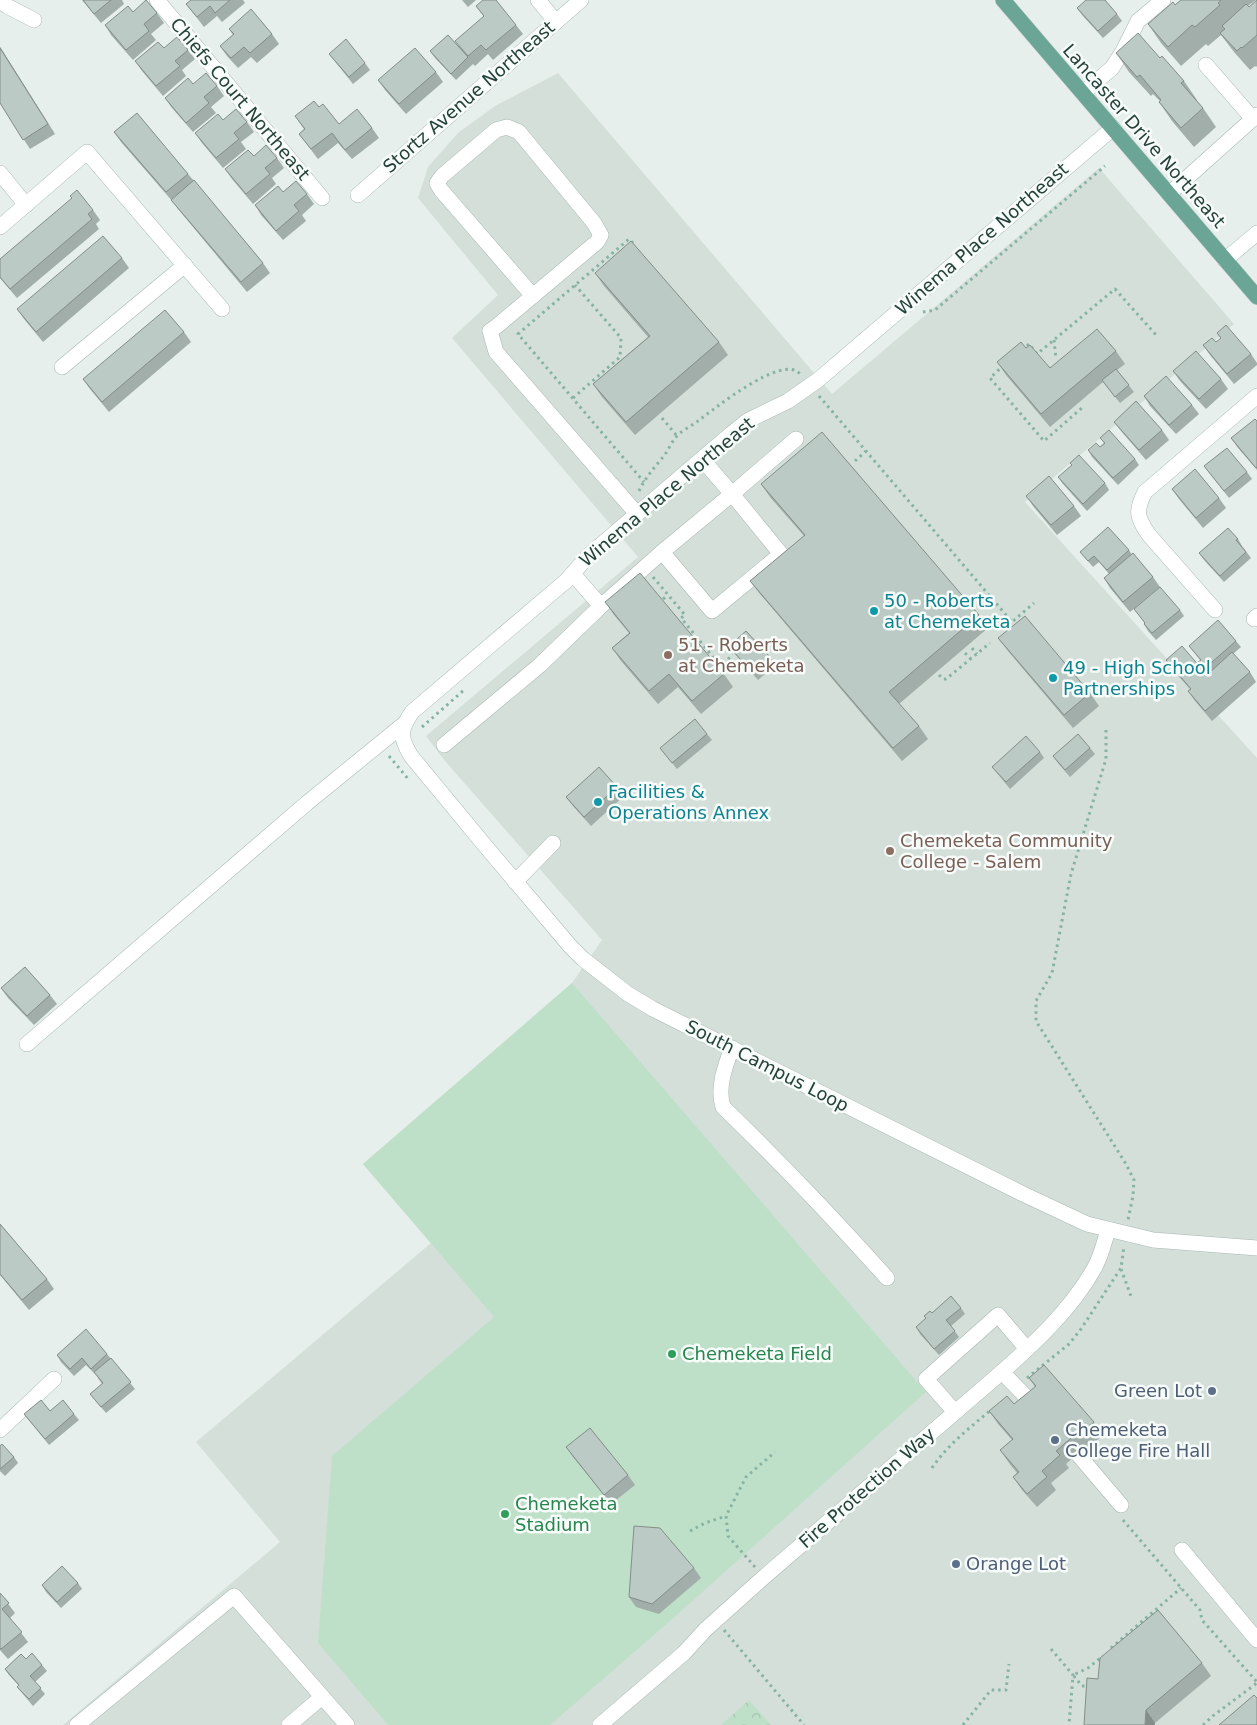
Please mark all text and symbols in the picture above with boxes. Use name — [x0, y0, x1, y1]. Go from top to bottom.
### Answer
street label: Chiefs Court Northeast — [166, 13, 314, 184]
street label: Stortz Avenue Northeast — [379, 16, 559, 177]
street label: Lancaster Drive Northeast — [1059, 39, 1230, 232]
street label: Winema Place Northeast — [891, 158, 1072, 319]
street label: Winema Place Northeast — [575, 412, 758, 571]
place label: 50 - Roberts at Chemeketa — [884, 590, 1010, 632]
marker: 50 - Roberts at Chemeketa — [868, 605, 880, 617]
place label: 51 - Roberts at Chemeketa — [678, 634, 804, 676]
marker: 51 - Roberts at Chemeketa — [662, 649, 674, 661]
place label: 49 - High School Partnerships — [1063, 657, 1211, 699]
marker: 49 - High School Partnerships — [1047, 672, 1059, 684]
place label: Facilities & Operations Annex — [608, 781, 770, 823]
marker: Facilities & Operations Annex — [592, 796, 604, 808]
place label: Chemeketa Community College - Salem — [900, 830, 1113, 872]
marker: Chemeketa Community College - Salem — [884, 845, 896, 857]
street label: South Campus Loop — [682, 1015, 852, 1116]
place label: Chemeketa Field — [682, 1343, 832, 1364]
marker: Chemeketa Field — [666, 1348, 678, 1360]
place label: Green Lot — [1114, 1380, 1202, 1401]
marker: Green Lot — [1206, 1385, 1218, 1397]
place label: Chemeketa College Fire Hall — [1065, 1419, 1210, 1461]
street label: Fire Protection Way — [795, 1423, 939, 1552]
marker: Chemeketa College Fire Hall — [1049, 1434, 1061, 1446]
place label: Chemeketa Stadium — [515, 1493, 618, 1535]
marker: Chemeketa Stadium — [499, 1508, 511, 1520]
place label: Orange Lot — [966, 1553, 1066, 1574]
marker: Orange Lot — [950, 1558, 962, 1570]

